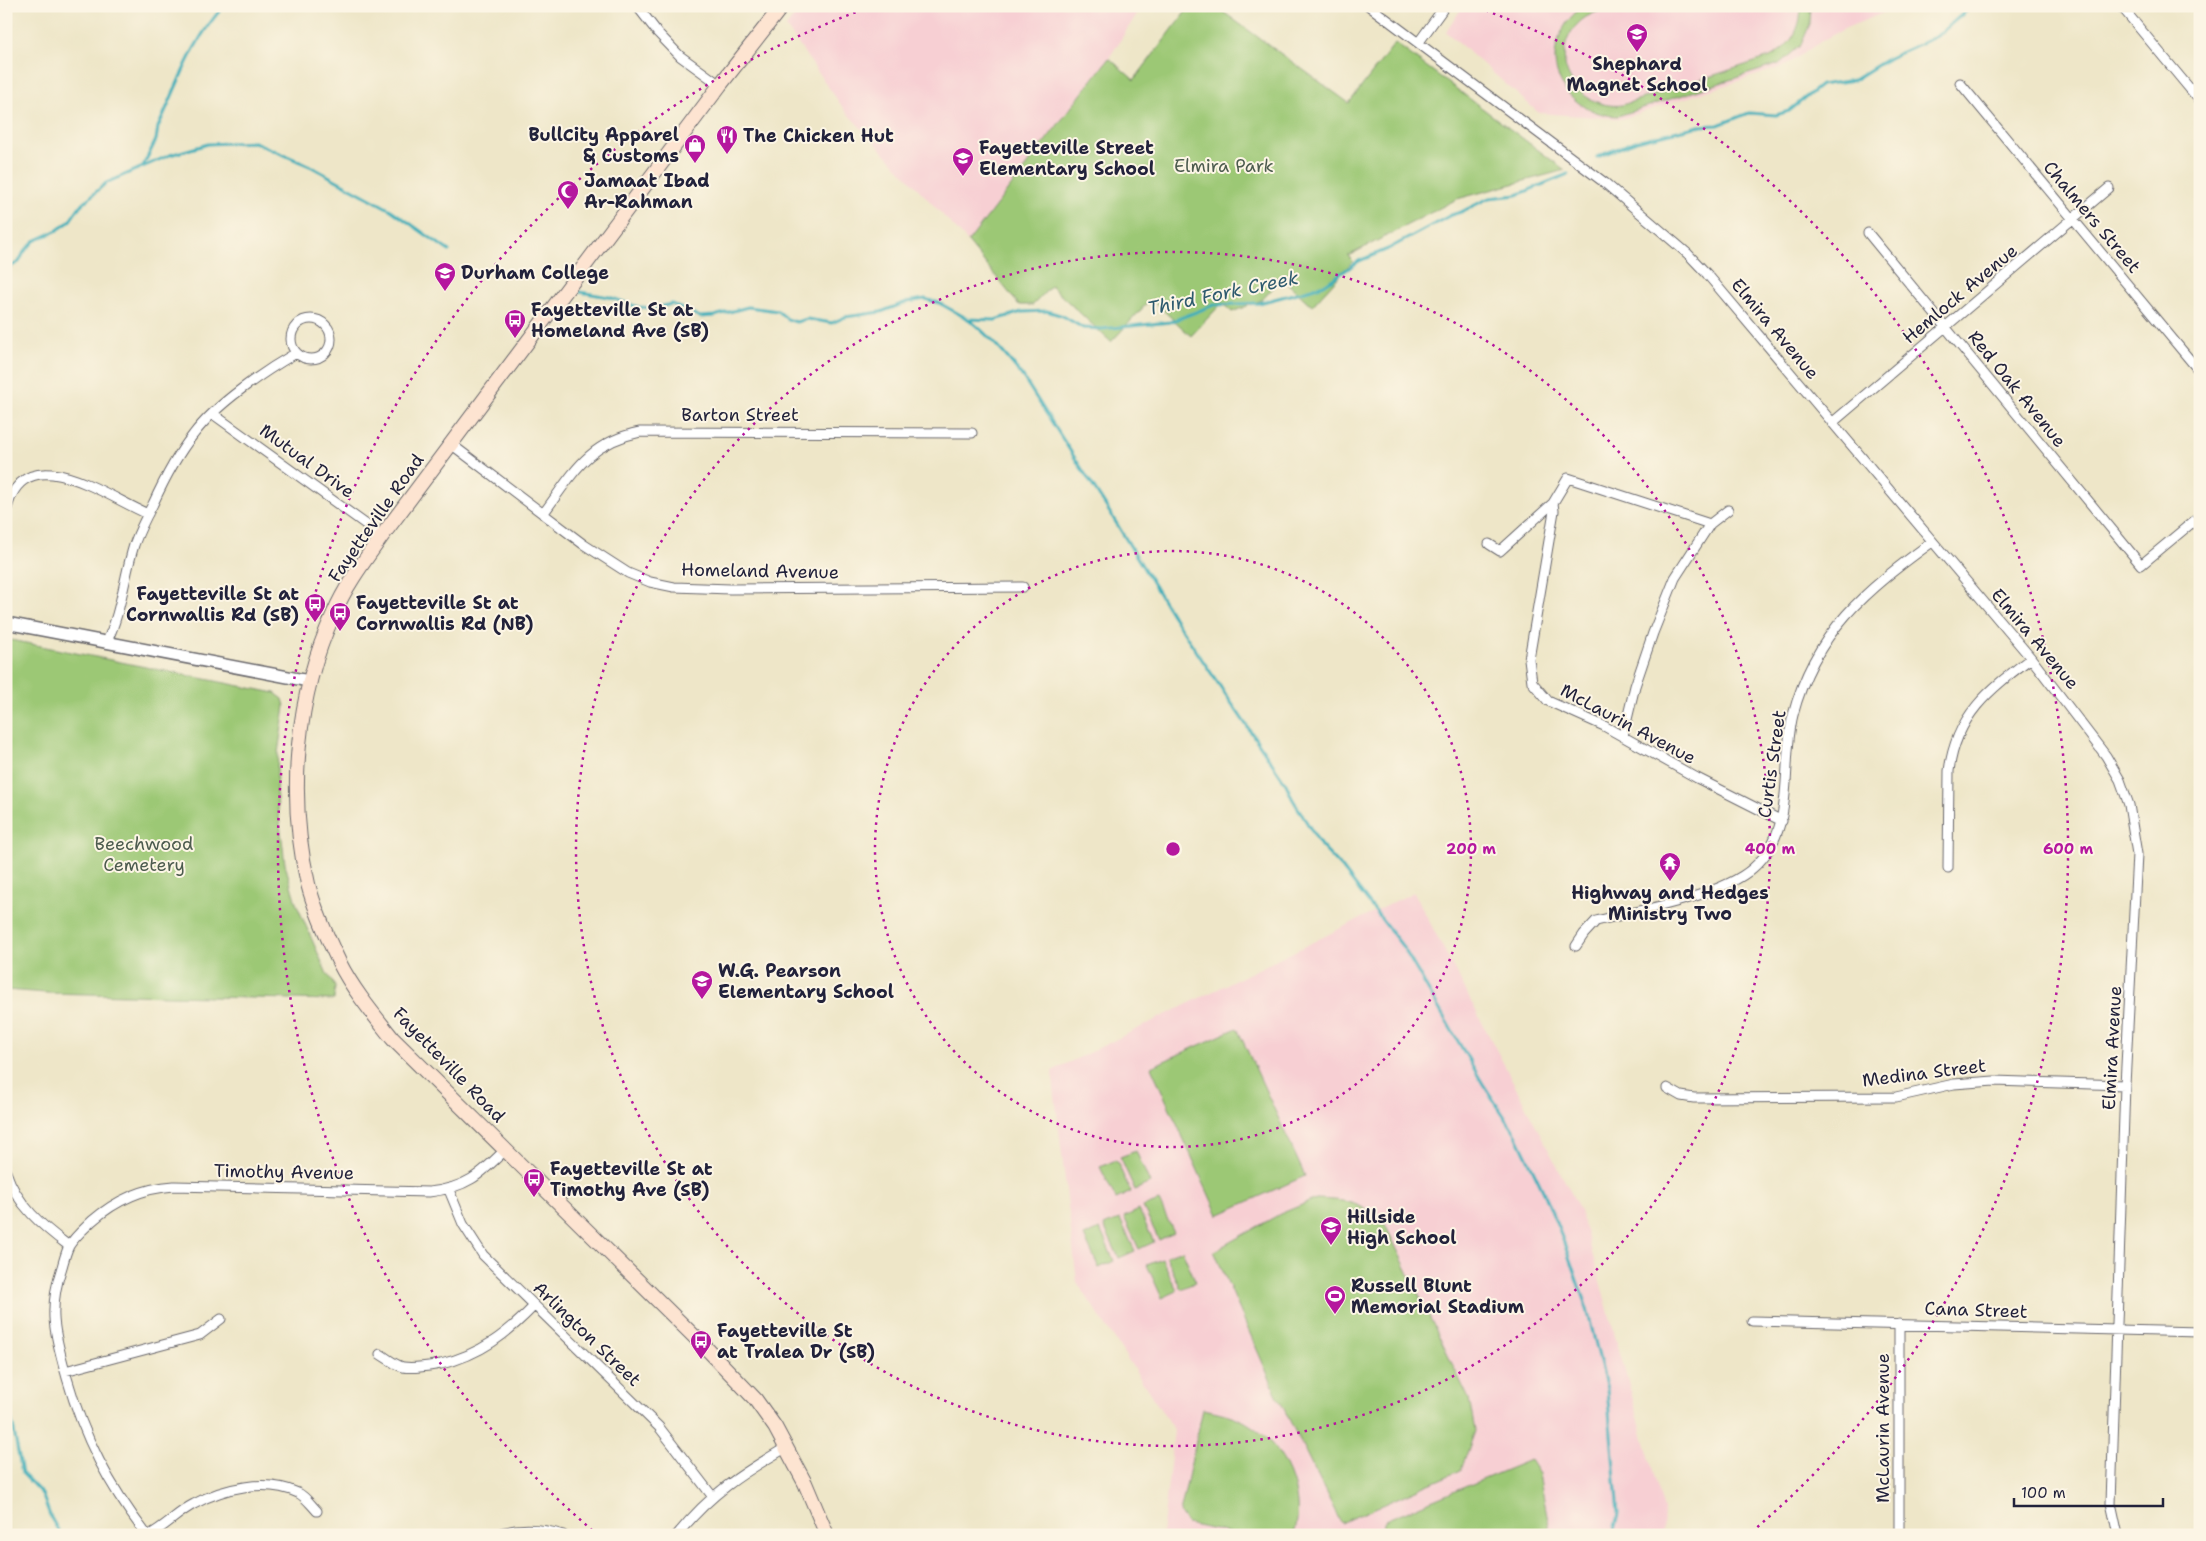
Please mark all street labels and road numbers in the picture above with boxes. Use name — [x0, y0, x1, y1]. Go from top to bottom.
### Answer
street label: Chalmers Street — [2038, 156, 2146, 278]
street label: Hemlock Avenue — [1897, 239, 2023, 349]
street label: Elmira Avenue — [1726, 274, 1824, 384]
street label: Red Oak Avenue — [1963, 326, 2071, 452]
street label: Barton Street — [681, 403, 799, 427]
street label: Mutual Drive — [255, 418, 359, 504]
street label: Fayetteville Road — [323, 449, 429, 587]
street label: Homeland Avenue — [681, 558, 839, 584]
street label: Elmira Avenue — [1986, 584, 2084, 694]
street label: McLaurin Avenue — [1556, 678, 1700, 770]
street label: Curtis Street — [1753, 708, 1791, 820]
street label: Elmira Avenue — [2097, 985, 2127, 1111]
street label: Fayetteville Road — [388, 1002, 510, 1128]
street label: Medina Street — [1861, 1053, 1987, 1092]
street label: Timothy Avenue — [214, 1159, 354, 1185]
street label: Arlington Street — [528, 1276, 646, 1392]
street label: Cana Street — [1924, 1296, 2028, 1324]
street label: McLaurin Avenue — [1871, 1353, 1895, 1503]

